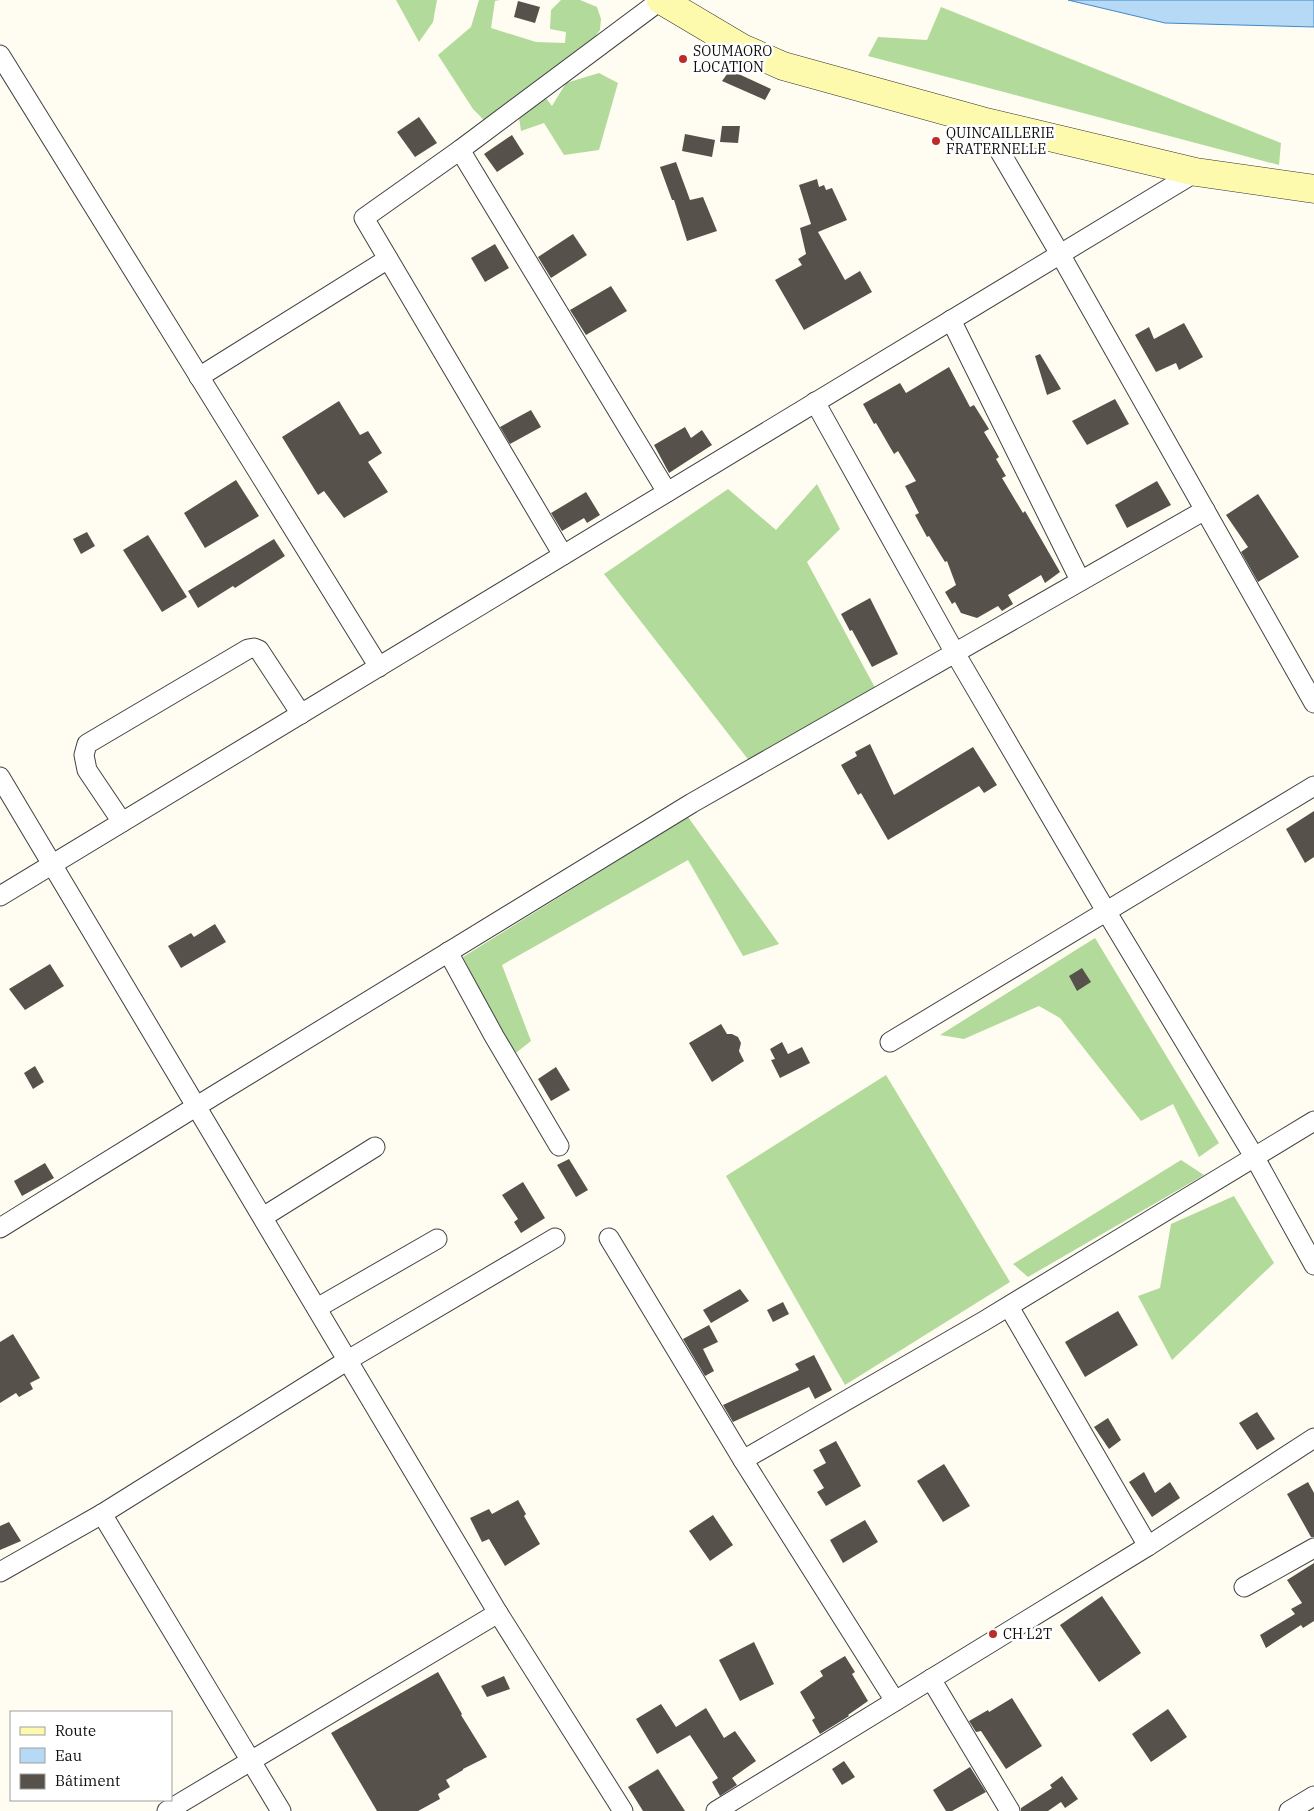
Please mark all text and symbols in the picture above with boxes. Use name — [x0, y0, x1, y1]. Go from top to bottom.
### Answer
place label: SOUMAORO LOCATION — [693, 42, 772, 76]
marker: SOUMAORO LOCATION — [677, 53, 689, 65]
place label: QUINCAILLERIE FRATERNELLE — [946, 124, 1054, 158]
marker: QUINCAILLERIE FRATERNELLE — [930, 135, 942, 147]
place label: CH L2T — [1003, 1625, 1052, 1643]
marker: CH L2T — [987, 1628, 999, 1640]
legend — [10, 1711, 172, 1801]
text: Route — [55, 1721, 96, 1740]
text: Eau — [55, 1746, 82, 1765]
text: Bâtiment — [55, 1771, 120, 1790]

